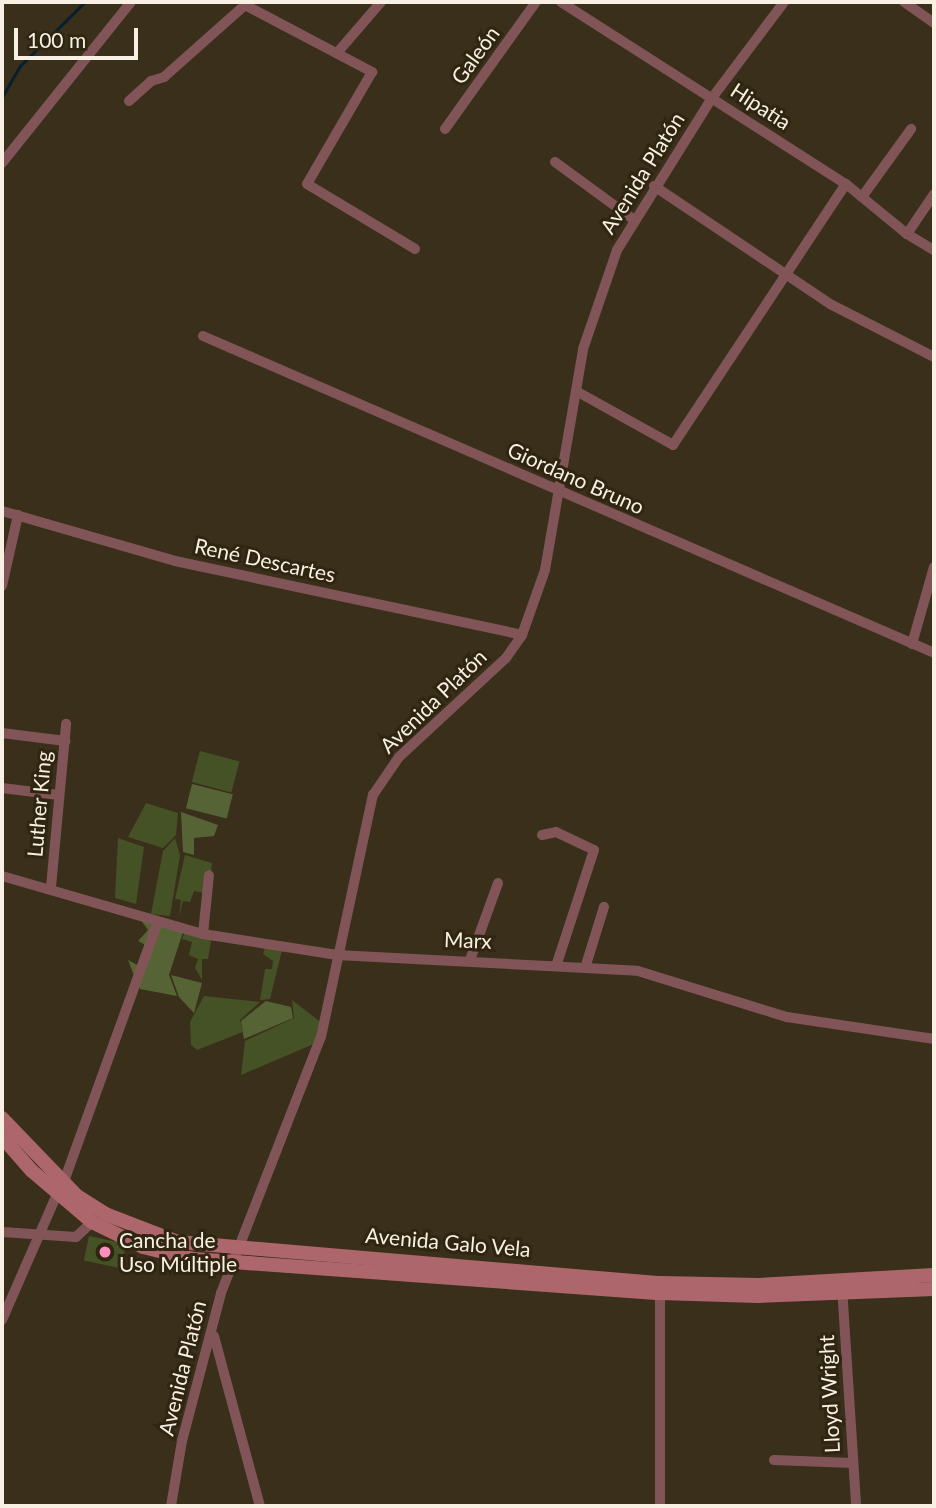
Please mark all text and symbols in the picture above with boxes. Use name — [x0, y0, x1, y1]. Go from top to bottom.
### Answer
scale bar — [18, 14, 142, 58]
street label: Galeón — [446, 21, 504, 89]
text: 100 m — [27, 27, 86, 52]
street label: Hipatia — [726, 77, 796, 135]
street label: Avenida Platón — [595, 108, 689, 238]
street label: Giordano Bruno — [504, 437, 648, 519]
street label: René Descartes — [192, 533, 338, 587]
street label: Avenida Platón — [375, 644, 491, 758]
street label: Luther King — [22, 750, 56, 858]
street label: Marx — [444, 927, 492, 953]
street label: Avenida Galo Vela — [364, 1222, 532, 1262]
place label: Cancha de Uso Múltiple — [119, 1227, 237, 1277]
marker: Cancha de Uso Múltiple — [97, 1244, 113, 1260]
street label: Avenida Platón — [153, 1298, 211, 1438]
street label: Lloyd Wright — [813, 1334, 845, 1454]

